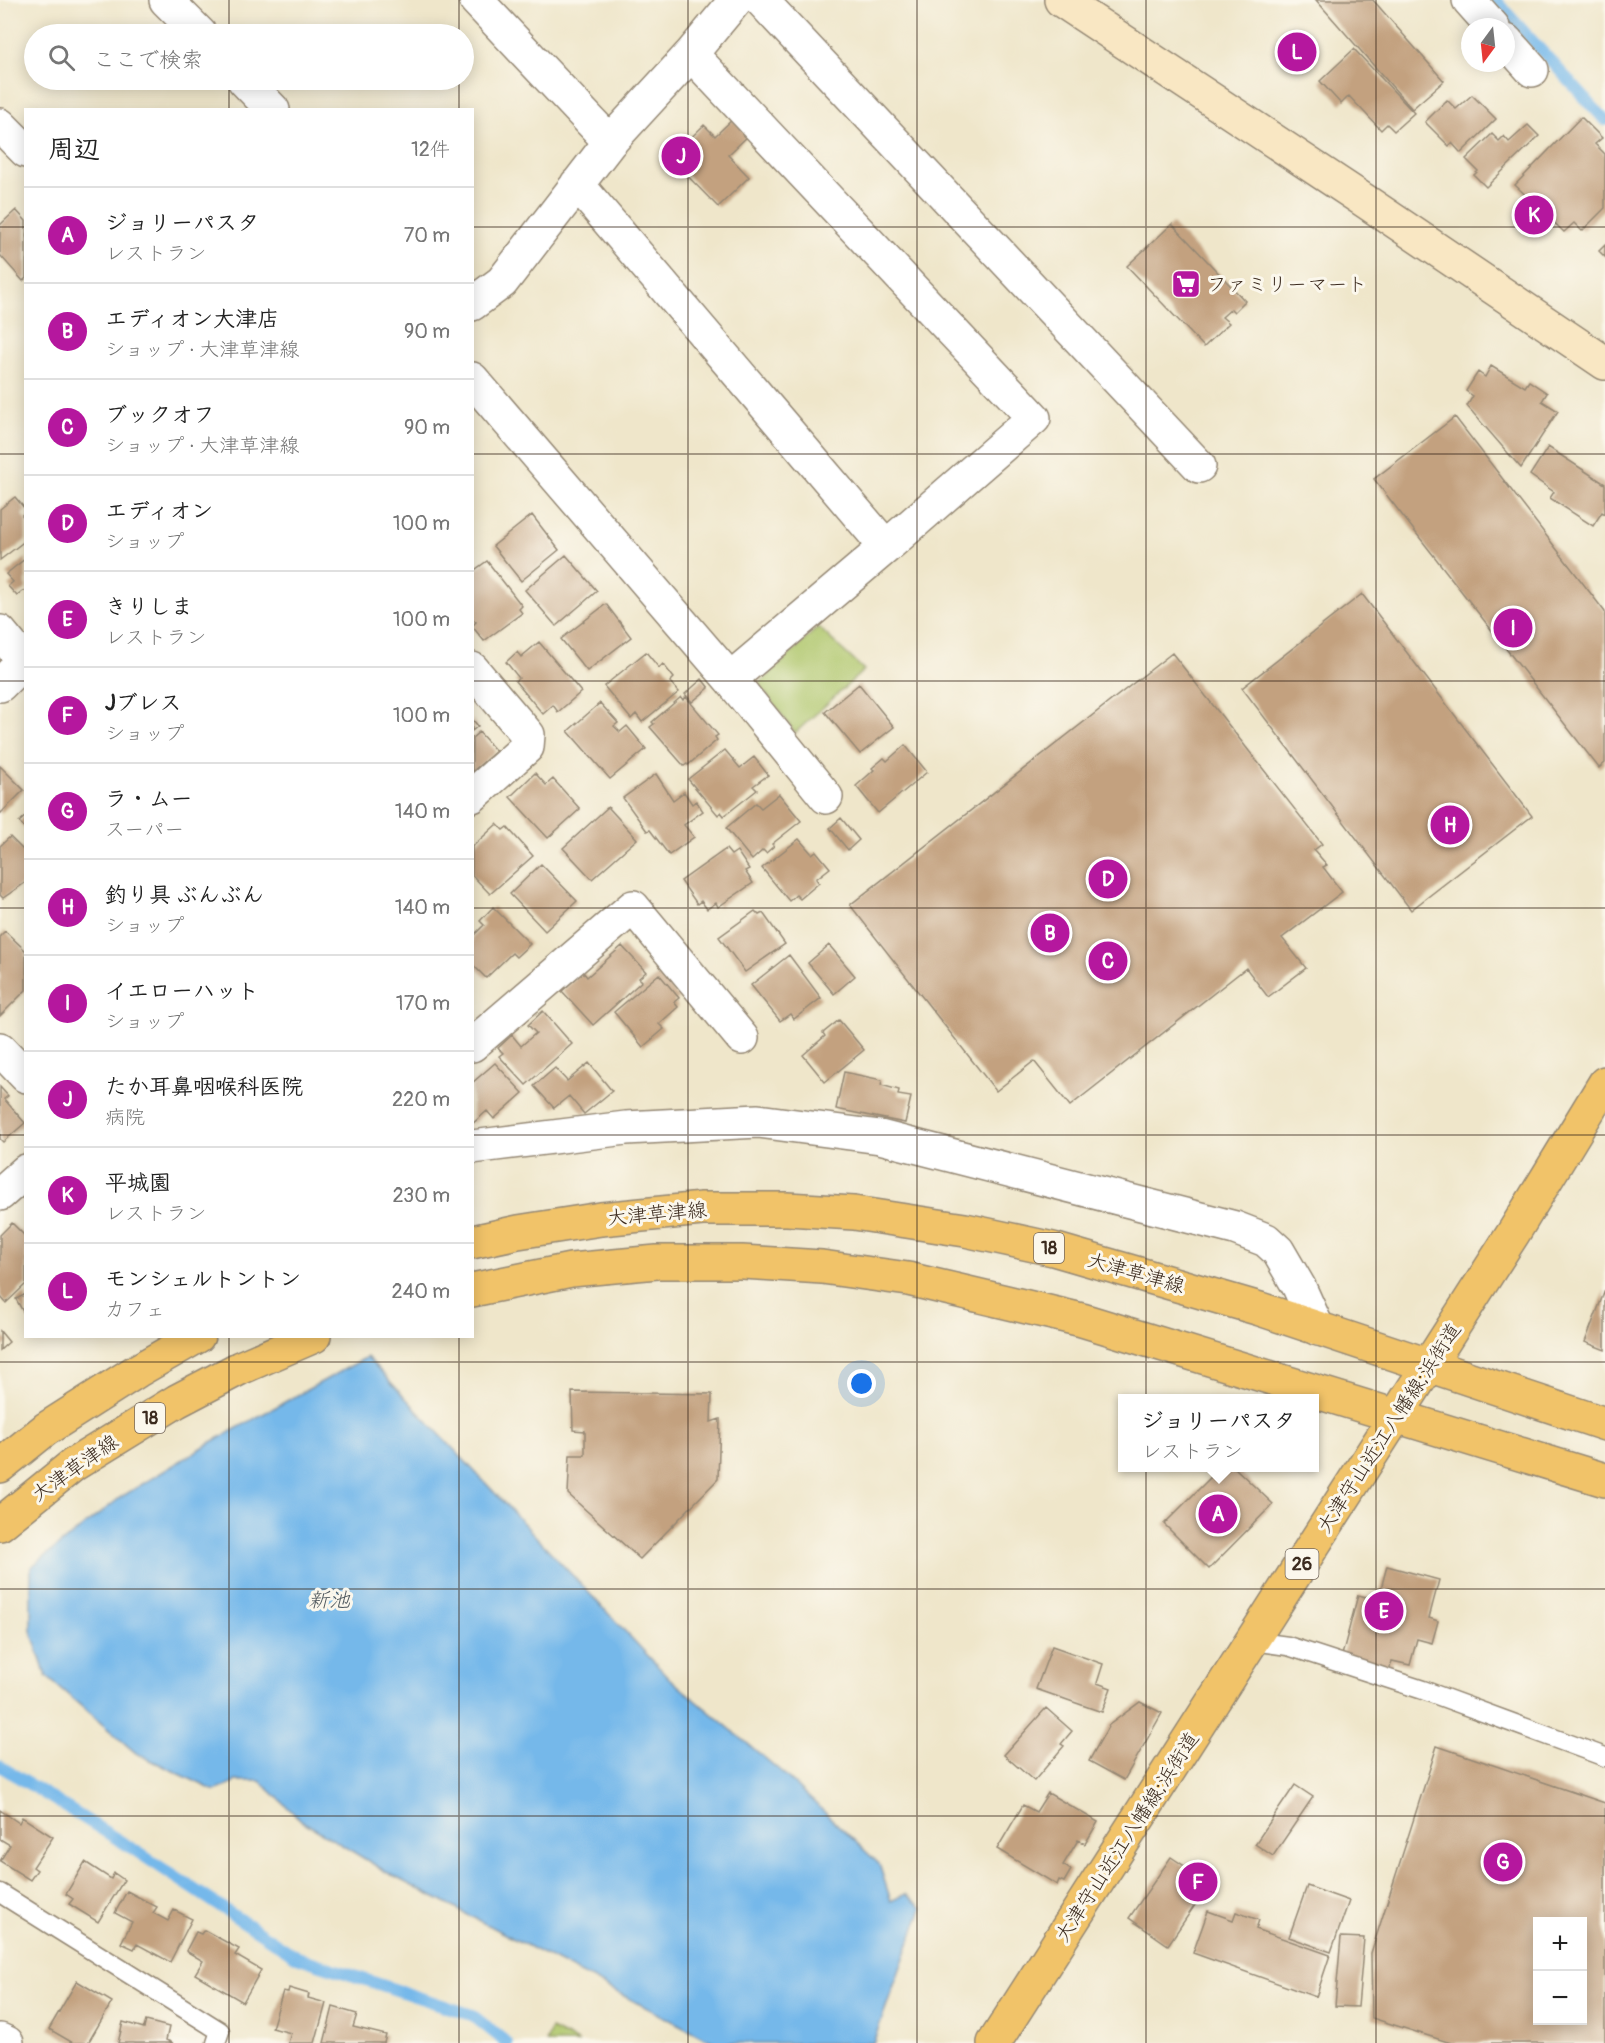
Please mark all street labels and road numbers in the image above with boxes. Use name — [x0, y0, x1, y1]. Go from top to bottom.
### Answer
street label: 大津草津線 — [606, 1197, 708, 1231]
road number: 18 — [1034, 1233, 1064, 1263]
street label: 大津草津線 — [1084, 1247, 1188, 1299]
street label: 大津守山近江八幡線;浜街道 — [1312, 1318, 1466, 1538]
road number: 18 — [135, 1403, 165, 1433]
street label: 大津草津線 — [27, 1429, 123, 1507]
road number: 26 — [1286, 1549, 1318, 1579]
street label: 大津守山近江八幡線;浜街道 — [1050, 1727, 1204, 1947]

